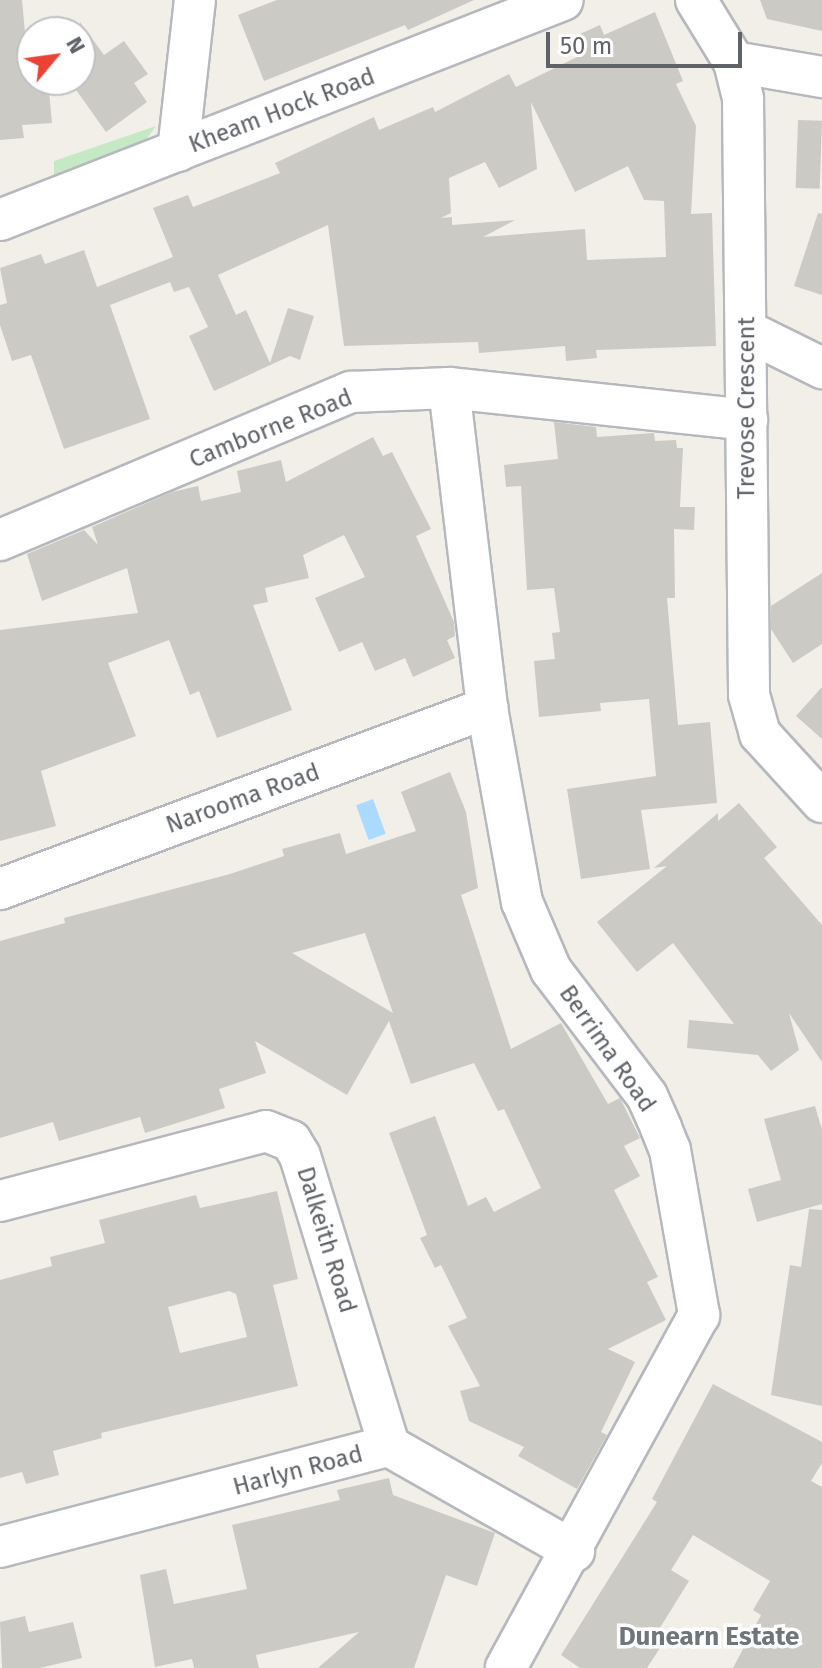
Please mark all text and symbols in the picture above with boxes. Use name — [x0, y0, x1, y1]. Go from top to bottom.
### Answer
north arrow — [16, 16, 96, 96]
scale bar — [550, 16, 746, 66]
text: N — [60, 32, 91, 58]
text: 50 m — [560, 32, 612, 60]
street label: Kheam Hock Road — [185, 62, 379, 160]
street label: Trevose Crescent — [733, 317, 761, 499]
street label: Camborne Road — [185, 383, 357, 475]
street label: Narooma Road — [162, 758, 324, 840]
street label: Berrima Road — [553, 980, 661, 1118]
street label: Dalkeith Road — [290, 1163, 362, 1317]
street label: Harlyn Road — [230, 1440, 366, 1502]
district label: Dunearn Estate — [619, 1621, 799, 1653]

